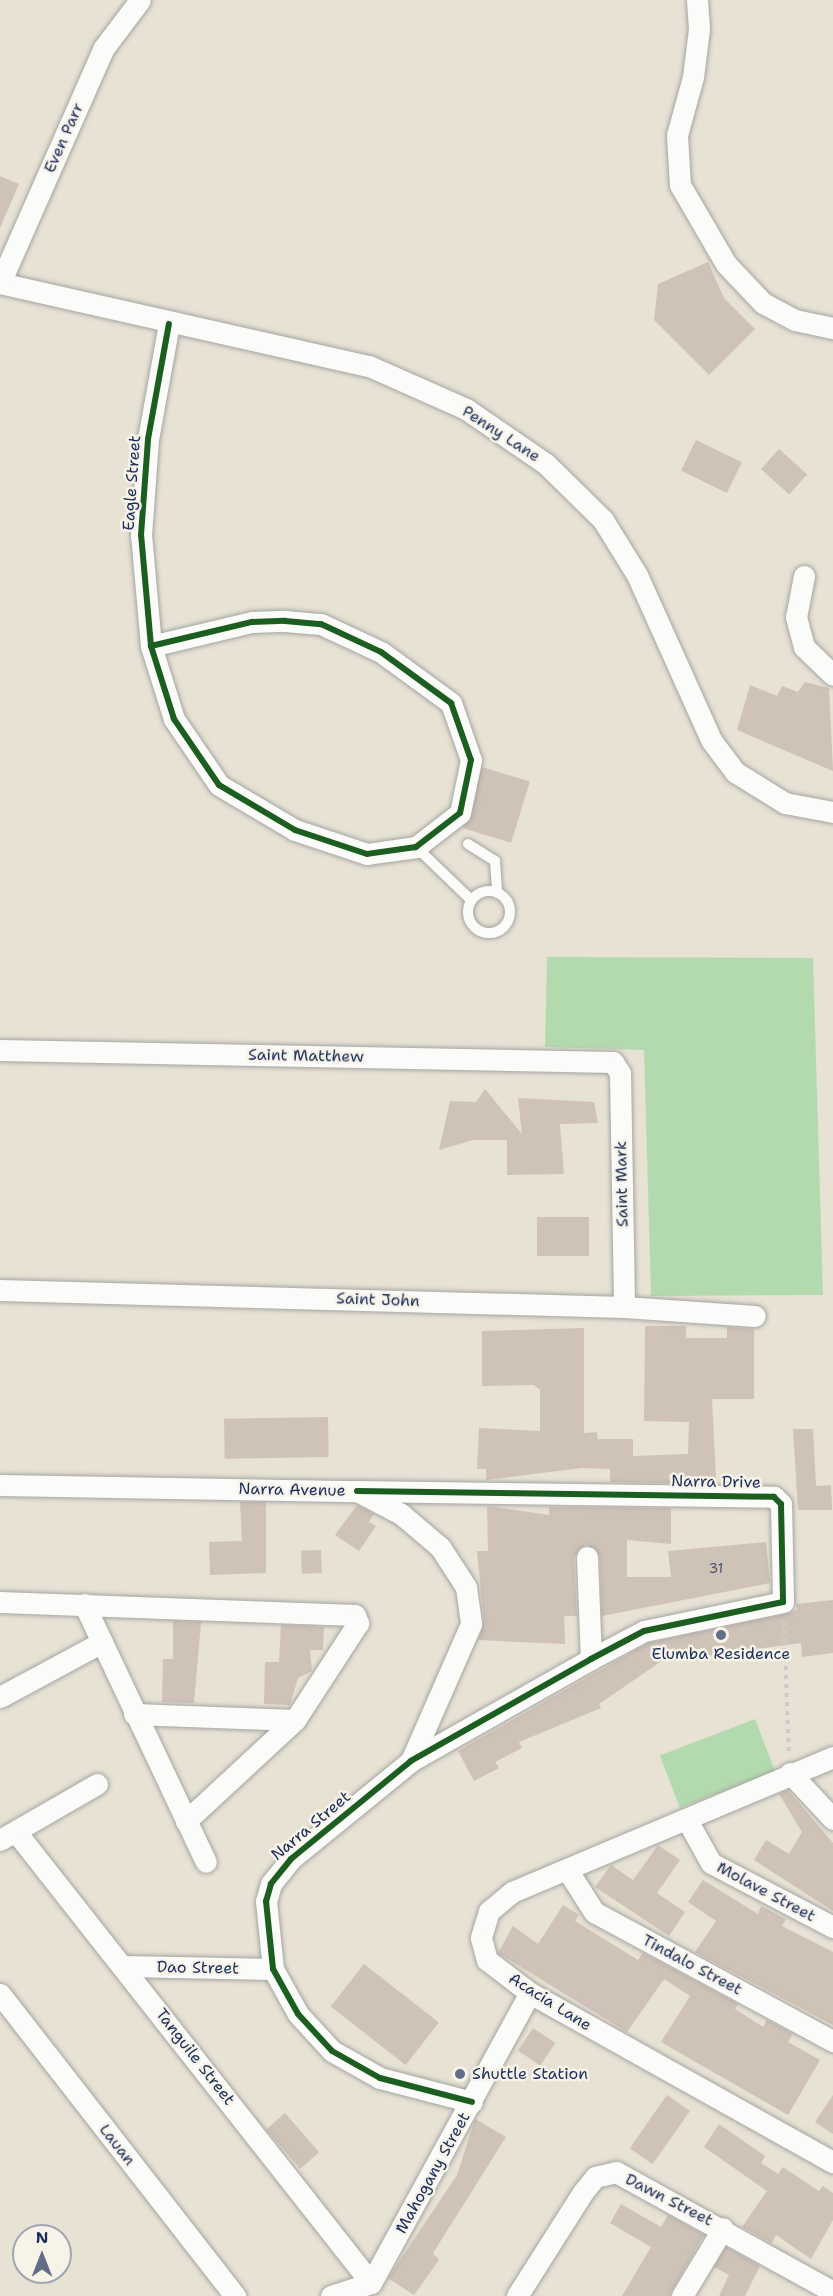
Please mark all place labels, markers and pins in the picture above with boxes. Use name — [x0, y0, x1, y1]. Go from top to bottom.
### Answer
marker: Elumba Residence — [714, 1628, 728, 1642]
place label: Elumba Residence — [652, 1644, 790, 1664]
place label: Shuttle Station — [472, 2064, 588, 2084]
marker: Shuttle Station — [453, 2067, 467, 2081]

